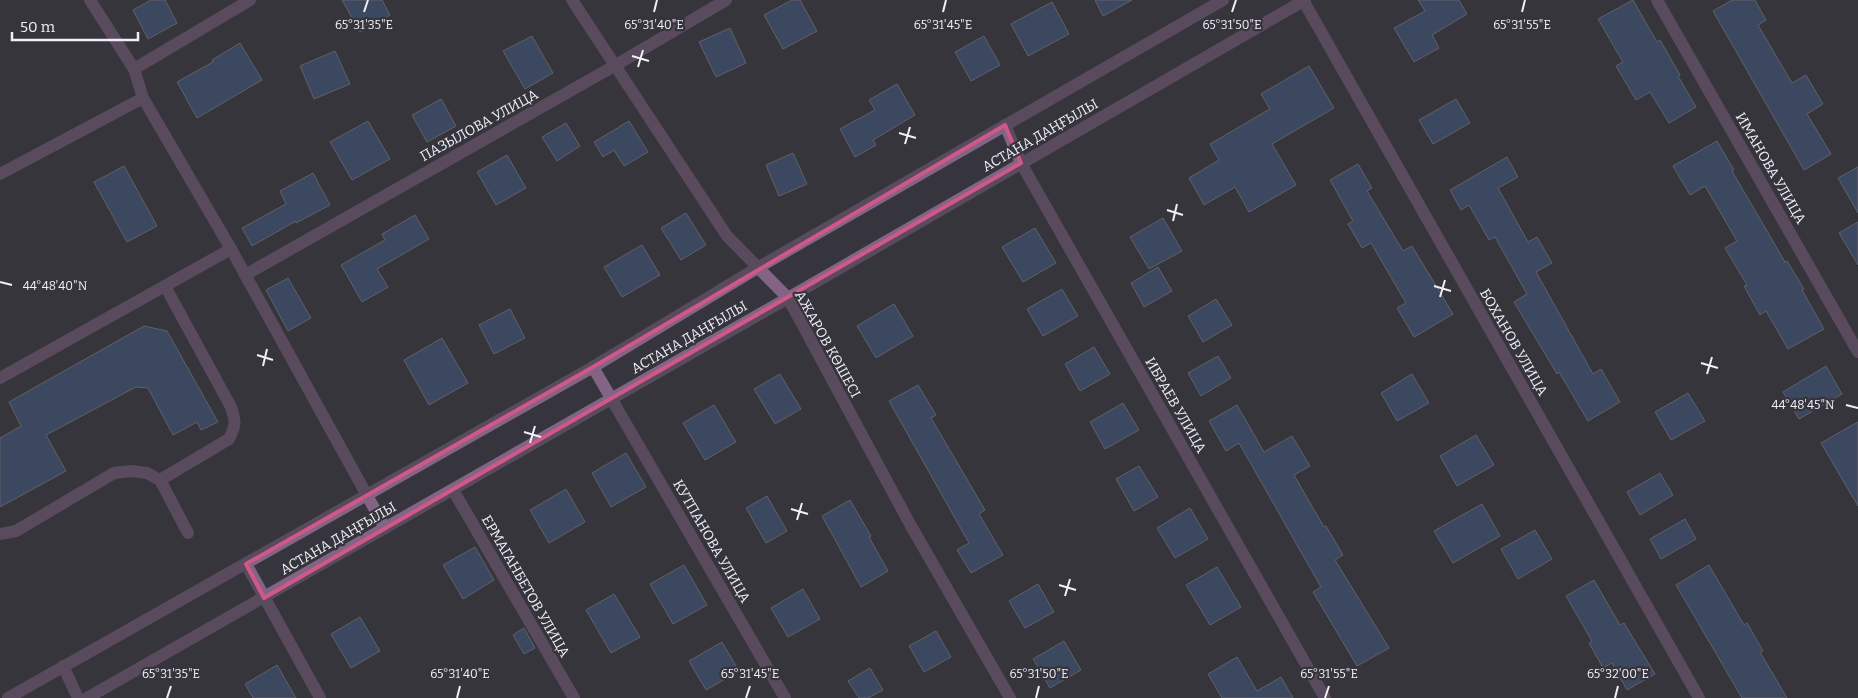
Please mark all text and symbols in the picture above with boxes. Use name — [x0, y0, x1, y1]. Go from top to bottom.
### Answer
scale bar — [12, 10, 139, 42]
text: 50 m — [20, 18, 56, 36]
text: 65°31'35"E — [335, 18, 393, 32]
text: 65°31'40"E — [624, 18, 684, 32]
text: 65°31'45"E — [914, 18, 972, 32]
text: 65°31'50"E — [1202, 18, 1262, 32]
text: 65°31'55"E — [1493, 18, 1551, 32]
street label: ПАЗЫЛОВА УЛИЦА — [417, 86, 541, 165]
street label: АСТАНА ДАҢҒЫЛЫ — [979, 95, 1101, 176]
street label: ИМАНОВА УЛИЦА — [1732, 110, 1809, 227]
text: 44°48'40"N — [23, 279, 88, 293]
street label: БОХАНОВ УЛИЦА — [1476, 286, 1551, 399]
street label: АЖАРОВ КӨШЕСІ — [791, 288, 864, 401]
street label: АСТАНА ДАҢҒЫЛЫ — [628, 297, 750, 378]
street label: ИБРАЕВ УЛИЦА — [1141, 354, 1210, 456]
text: 44°48'45"N — [1771, 398, 1835, 412]
street label: КУТПАНОВА УЛИЦА — [669, 477, 754, 606]
street label: АСТАНА ДАҢҒЫЛЫ — [277, 498, 399, 579]
street label: ЕРМАГАНБЕТОВ УЛИЦА — [478, 512, 573, 660]
text: 65°31'35"E — [142, 667, 200, 681]
text: 65°31'40"E — [430, 667, 490, 681]
text: 65°31'45"E — [721, 667, 779, 681]
text: 65°31'50"E — [1009, 667, 1069, 681]
text: 65°31'55"E — [1300, 667, 1358, 681]
text: 65°32'00"E — [1587, 667, 1649, 681]

